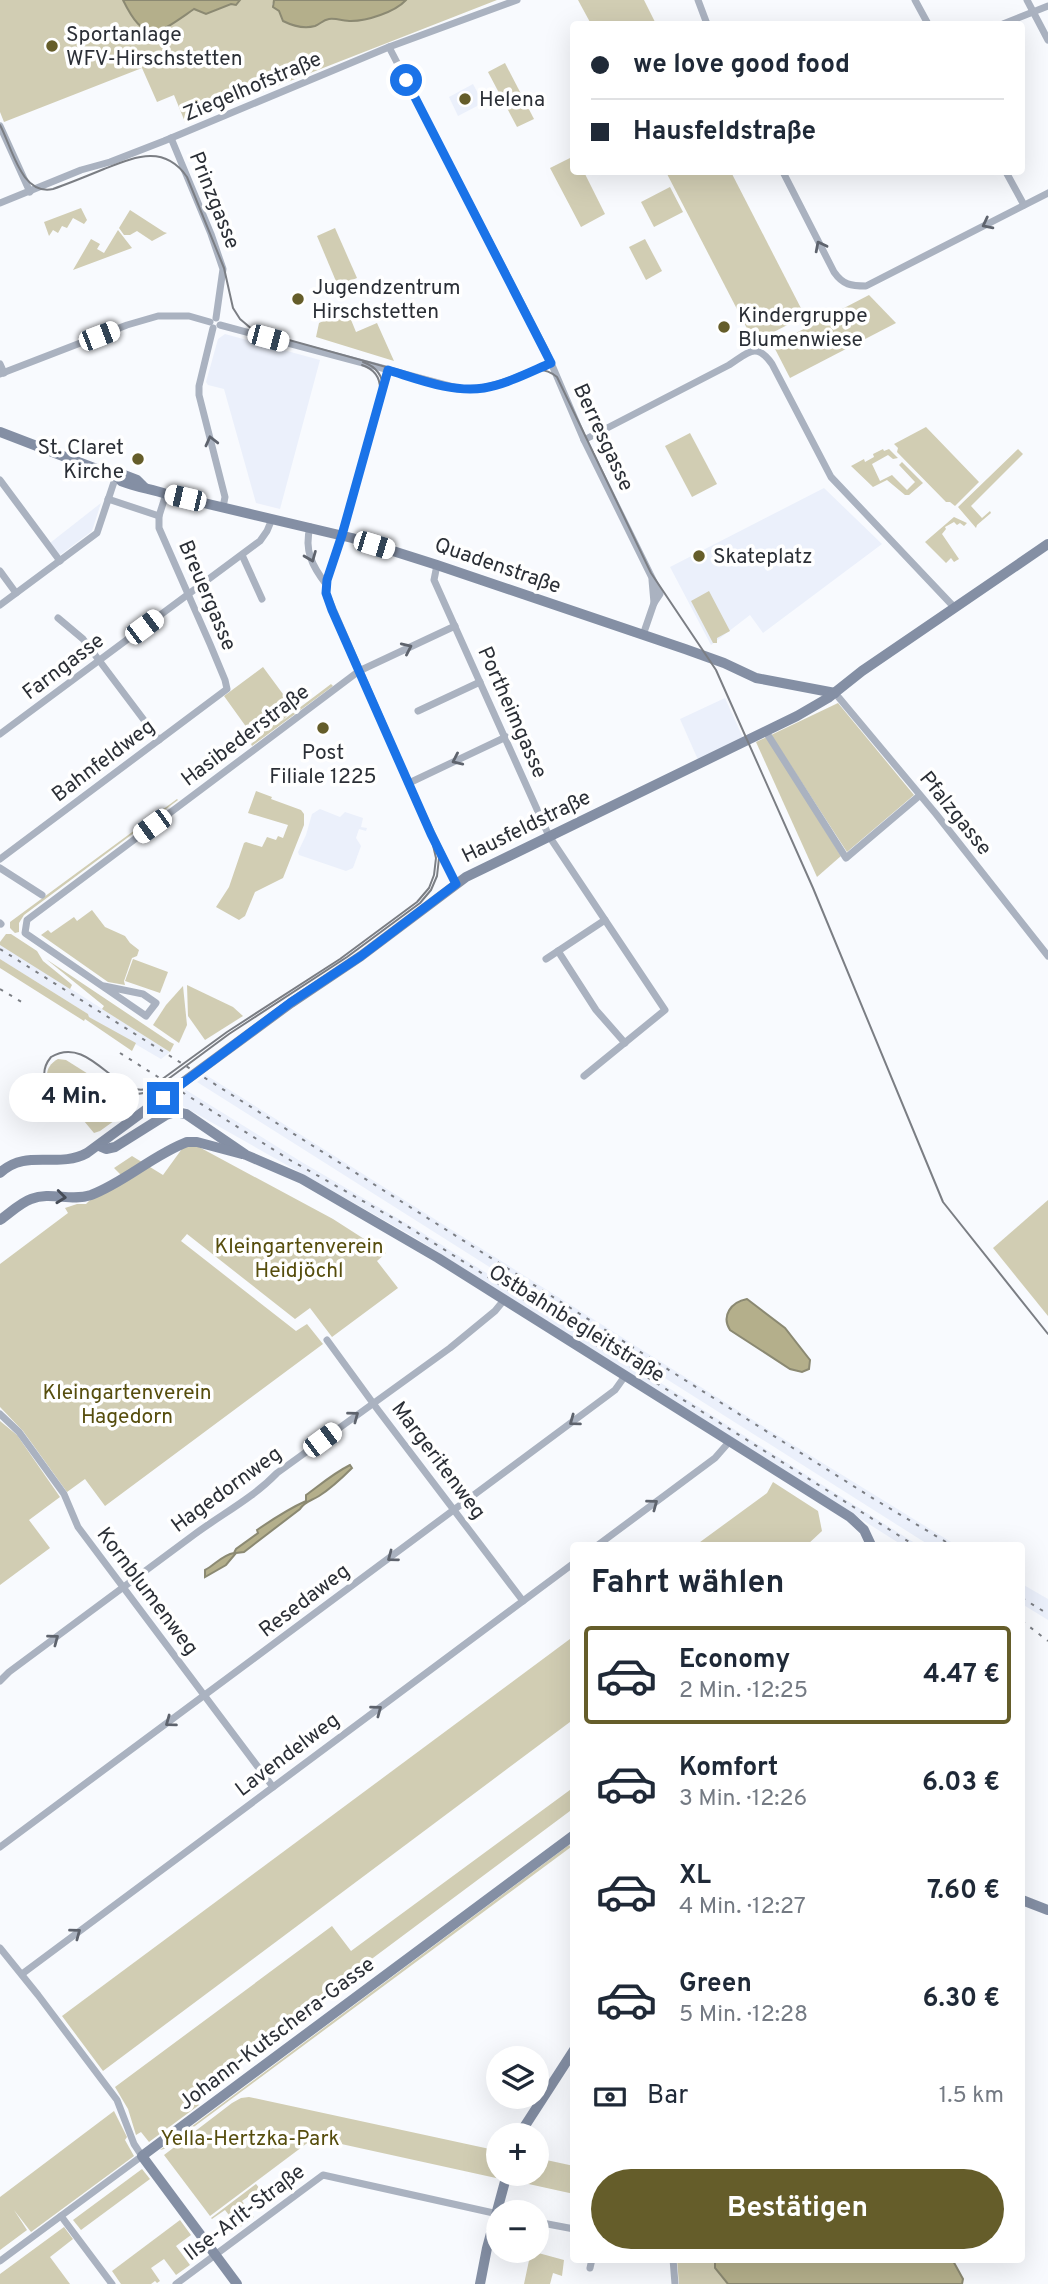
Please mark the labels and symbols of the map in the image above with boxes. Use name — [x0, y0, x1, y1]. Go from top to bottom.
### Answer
place label: Sportanlage WFV-Hirschstetten — [66, 22, 243, 73]
marker: Sportanlage WFV-Hirschstetten — [44, 38, 60, 54]
street label: Ziegelhofstraße — [179, 46, 326, 129]
route start — [390, 64, 422, 96]
place label: Helena — [479, 87, 545, 114]
marker: Helena — [457, 91, 473, 107]
street label: Prinzgasse — [182, 148, 245, 253]
one-way arrow — [982, 216, 994, 230]
one-way arrow — [815, 240, 829, 253]
place label: Jugendzentrum Hirschstetten — [312, 275, 461, 326]
marker: Jugendzentrum Hirschstetten — [290, 291, 306, 307]
place label: Kindergruppe Blumenwiese — [738, 303, 867, 354]
car — [76, 319, 123, 353]
marker: Kindergruppe Blumenwiese — [716, 319, 732, 335]
car — [245, 322, 292, 354]
street label: Berresgasse — [566, 379, 639, 496]
place label: St. Claret Kirche — [37, 435, 124, 486]
one-way arrow — [205, 435, 219, 447]
marker: St. Claret Kirche — [130, 451, 146, 467]
car — [163, 483, 208, 513]
car — [351, 529, 398, 561]
street label: Quadenstraße — [431, 532, 564, 601]
street label: Breuergasse — [171, 536, 242, 655]
place label: Skateplatz — [713, 544, 813, 571]
marker: Skateplatz — [691, 548, 707, 564]
one-way arrow — [303, 550, 317, 562]
car — [121, 606, 168, 648]
street label: Farngasse — [18, 628, 110, 707]
street label: Portheimgasse — [471, 642, 553, 783]
one-way arrow — [400, 643, 412, 657]
street label: Hasibederstraße — [176, 679, 315, 793]
street label: Bahnfeldweg — [47, 714, 161, 809]
marker: Post Filiale 1225 — [315, 720, 331, 736]
place label: Post Filiale 1225 — [269, 740, 377, 791]
one-way arrow — [452, 752, 464, 766]
street label: Pfalzgasse — [913, 766, 997, 862]
street label: Hausfeldstraße — [458, 785, 596, 870]
car — [129, 805, 176, 847]
callout: 4 Min. — [9, 1074, 138, 1122]
route end — [147, 1082, 179, 1114]
one-way arrow — [55, 1190, 67, 1205]
park label: Kleingartenverein Heidjöchl — [214, 1234, 384, 1285]
street label: Ostbahnbegleitstraße — [483, 1259, 669, 1389]
park label: Kleingartenverein Hagedorn — [42, 1380, 212, 1431]
street label: Margeritenweg — [385, 1396, 491, 1525]
one-way arrow — [346, 1412, 359, 1424]
one-way arrow — [569, 1412, 582, 1425]
car — [299, 1419, 346, 1461]
street label: Hagedornweg — [166, 1441, 287, 1539]
one-way arrow — [645, 1500, 658, 1513]
street label: Kornblumenweg — [90, 1522, 204, 1661]
one-way arrow — [387, 1548, 399, 1561]
street label: Resedaweg — [254, 1558, 356, 1644]
one-way arrow — [46, 1635, 58, 1647]
one-way arrow — [369, 1705, 382, 1718]
street label: Lavendelweg — [230, 1707, 346, 1803]
one-way arrow — [165, 1713, 178, 1726]
one-way arrow — [69, 1929, 81, 1941]
street label: Johann-Kutschera-Gasse — [173, 1951, 380, 2117]
park label: Yella-Hertzka-Park — [160, 2126, 340, 2153]
street label: Ilse-Arlt-Straße — [179, 2159, 311, 2268]

